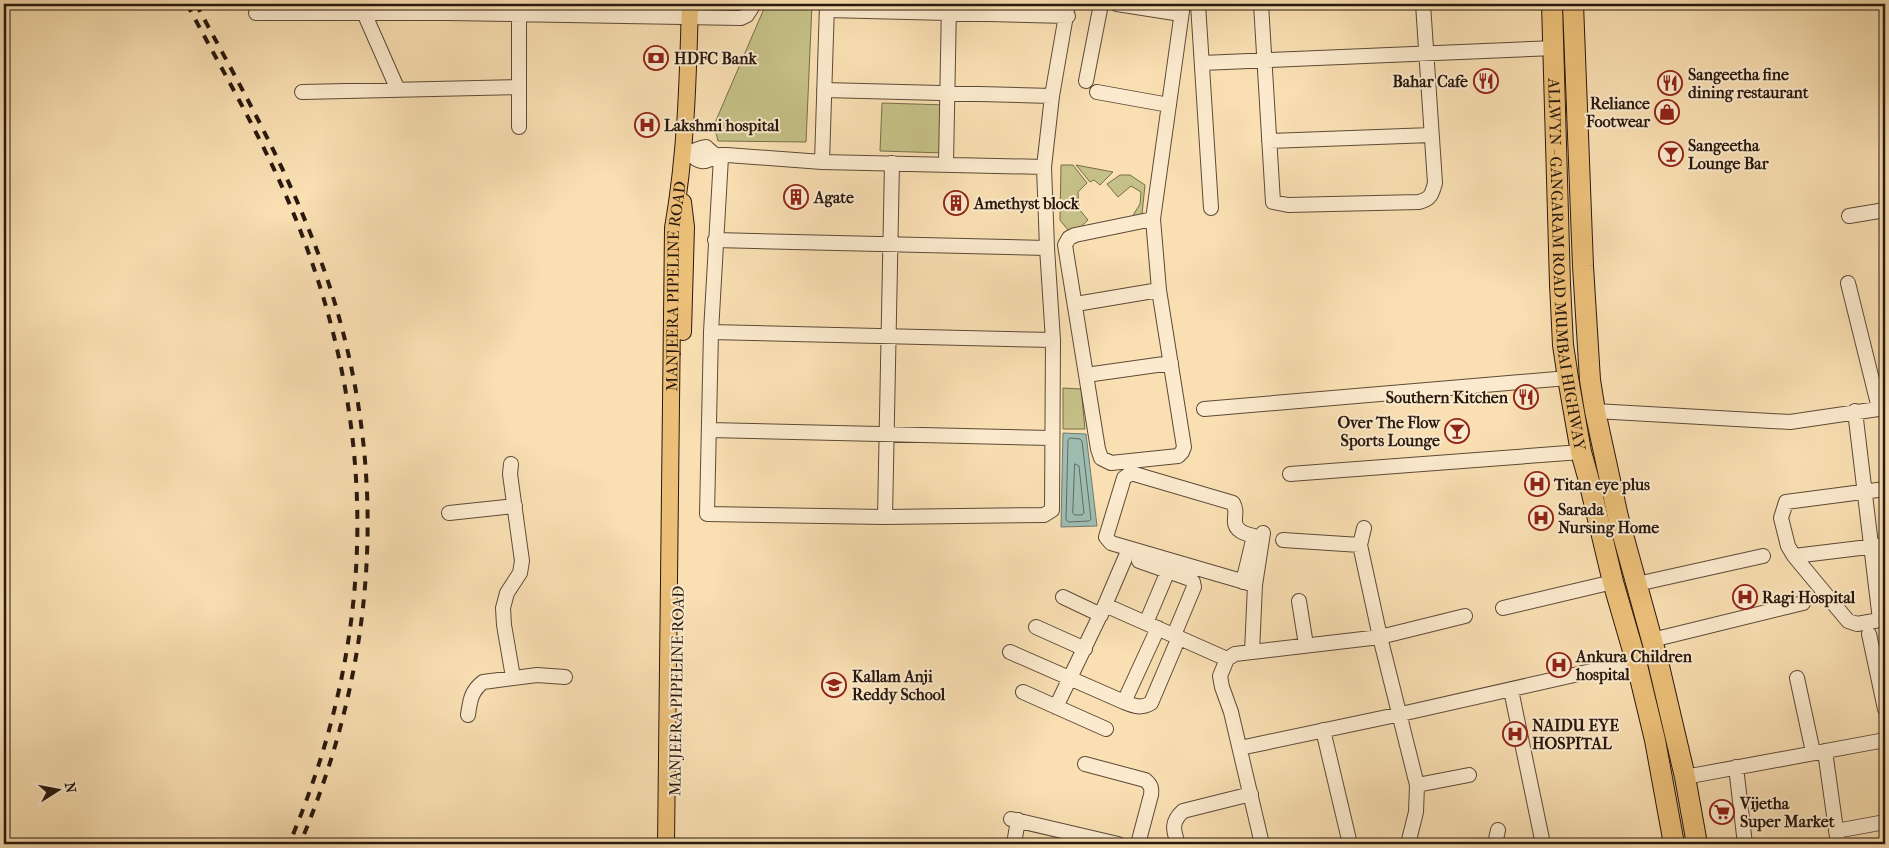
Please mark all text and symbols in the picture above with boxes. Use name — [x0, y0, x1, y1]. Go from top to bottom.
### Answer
bank icon: HDFC Bank — [643, 45, 669, 71]
place label: HDFC Bank — [674, 49, 758, 68]
place label: Sangeetha fine dining restaurant — [1688, 65, 1809, 103]
restaurant icon: Bahar Cafe — [1473, 68, 1499, 94]
restaurant icon: Sangeetha fine dining restaurant — [1657, 70, 1683, 96]
place label: Bahar Cafe — [1392, 72, 1468, 91]
street label: ALLWYN - GANGARAM ROAD MUMBAI HIGHWAY — [1544, 77, 1590, 453]
place label: Reliance Footwear — [1585, 94, 1651, 131]
shop icon: Reliance Footwear — [1654, 99, 1680, 125]
hospital icon: Lakshmi hospital — [634, 112, 660, 138]
place label: Lakshmi hospital — [664, 116, 780, 136]
place label: Sangeetha Lounge Bar — [1688, 136, 1770, 174]
bar icon: Sangeetha Lounge Bar — [1658, 141, 1684, 167]
street label: MANJEERA PIPELINE ROAD — [662, 180, 690, 391]
building icon: Agate — [783, 184, 809, 210]
place label: Agate — [813, 188, 854, 208]
building icon: Amethyst block — [943, 190, 969, 216]
place label: Amethyst block — [973, 194, 1080, 214]
restaurant icon: Southern Kitchen — [1513, 384, 1539, 410]
place label: Southern Kitchen — [1386, 388, 1509, 407]
place label: Over The Flow Sports Lounge — [1337, 413, 1441, 451]
bar icon: Over The Flow Sports Lounge — [1444, 418, 1470, 444]
hospital icon: Titan eye plus — [1524, 471, 1550, 497]
place label: Titan eye plus — [1553, 475, 1650, 495]
place label: Sarada Nursing Home — [1558, 500, 1659, 538]
hospital icon: Sarada Nursing Home — [1528, 505, 1554, 531]
hospital icon: Ragi Hospital — [1732, 584, 1758, 610]
street label: MANJEERA PIPELINE ROAD — [665, 586, 688, 796]
place label: Ragi Hospital — [1762, 588, 1856, 608]
place label: Ankura Children hospital — [1575, 647, 1693, 685]
hospital icon: Ankura Children hospital — [1546, 652, 1572, 678]
place label: Kallam Anji Reddy School — [852, 667, 946, 705]
school or university icon: Kallam Anji Reddy School — [821, 672, 847, 698]
place label: NAIDU EYE HOSPITAL — [1532, 716, 1619, 753]
hospital icon: NAIDU EYE HOSPITAL — [1502, 721, 1528, 747]
north arrow — [32, 766, 82, 816]
text: N — [61, 781, 80, 795]
place label: Vijetha Super Market — [1739, 794, 1835, 832]
supermarket icon: Vijetha Super Market — [1709, 799, 1735, 825]

